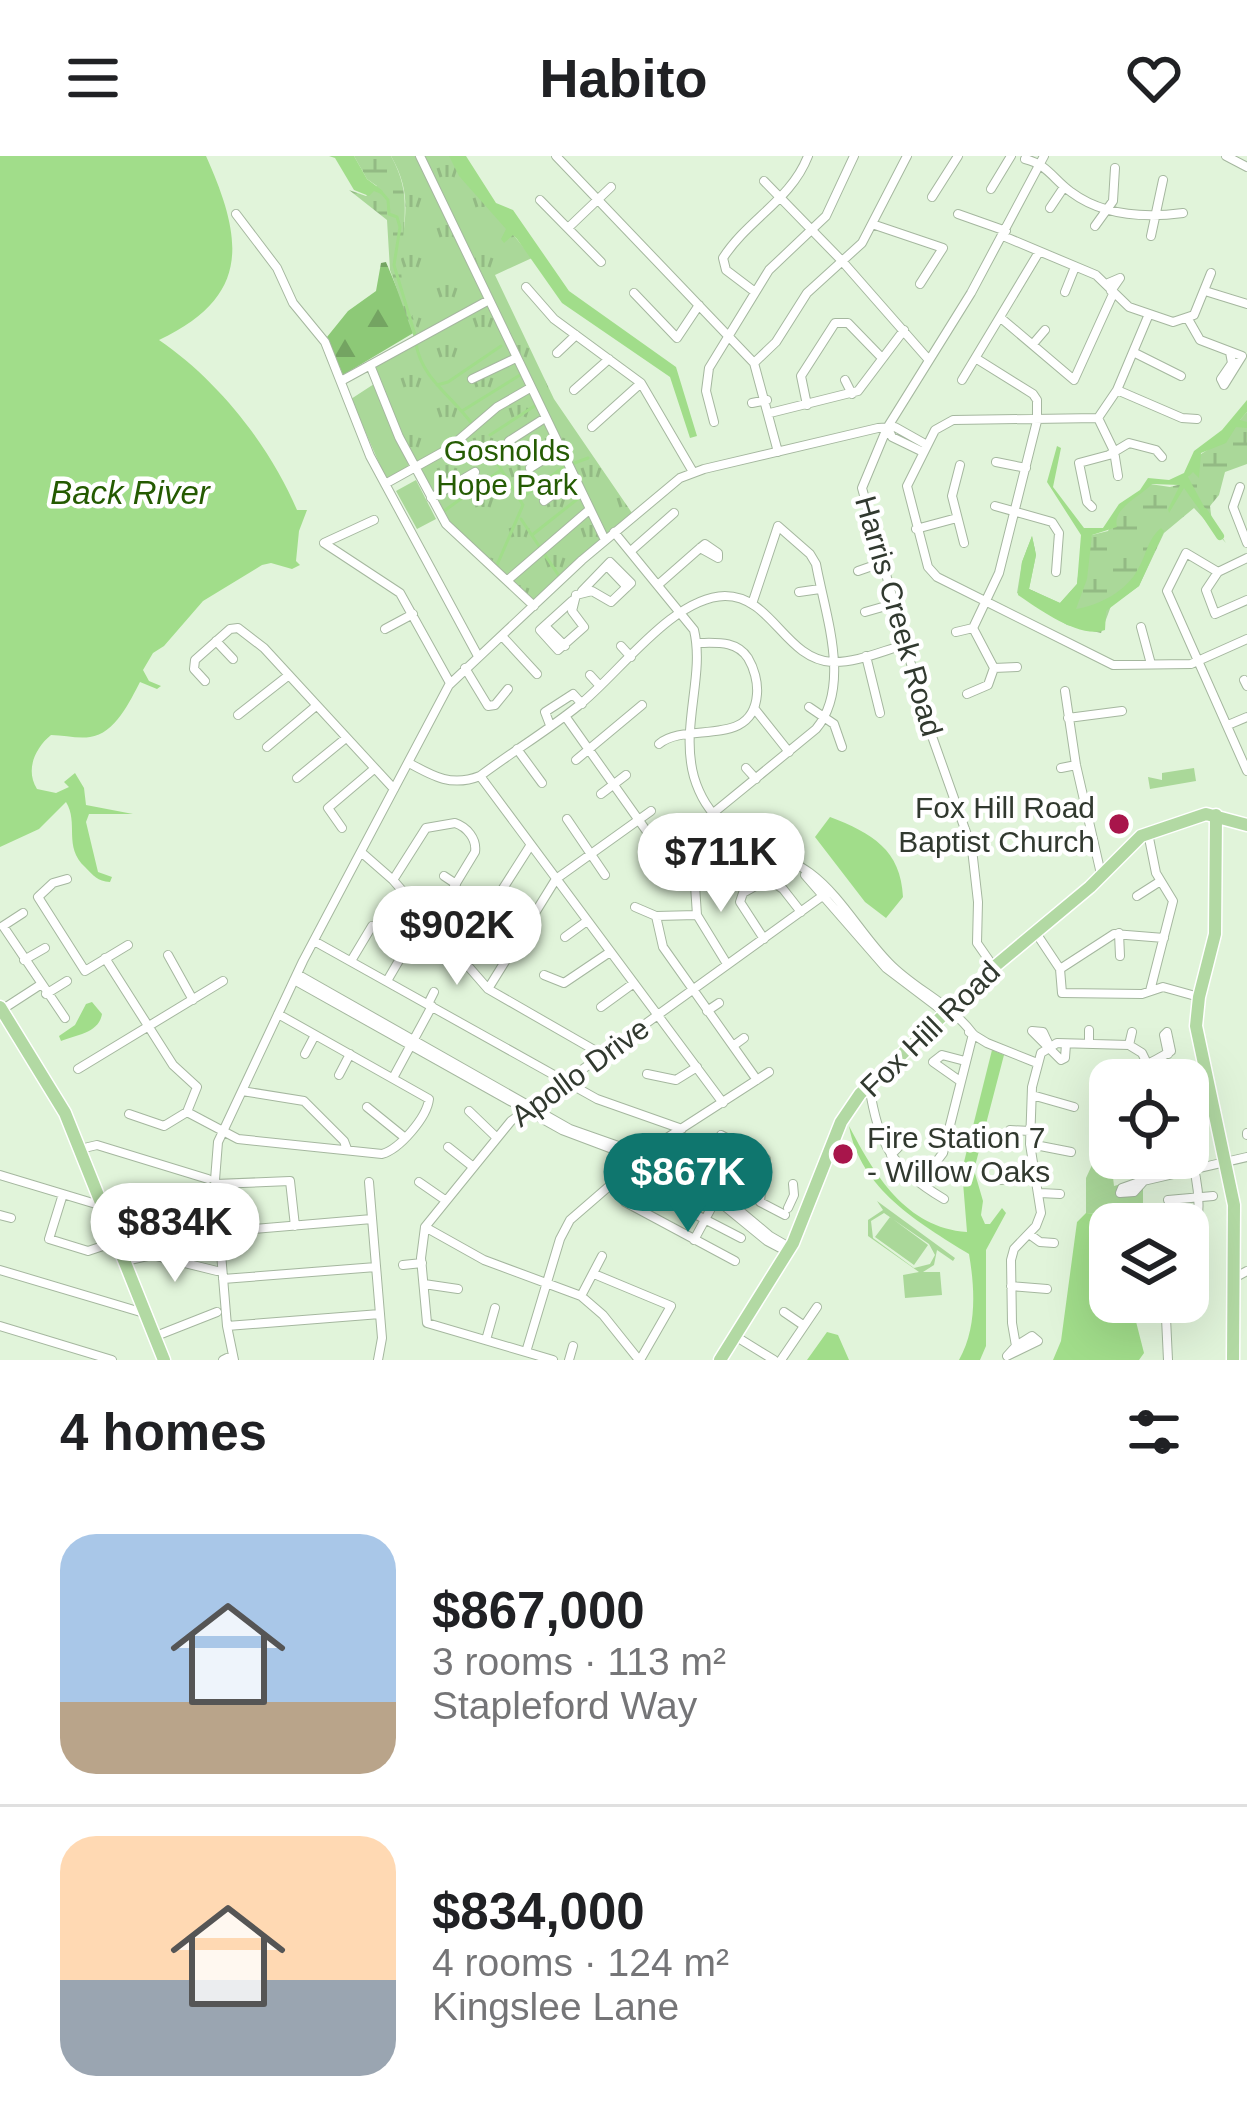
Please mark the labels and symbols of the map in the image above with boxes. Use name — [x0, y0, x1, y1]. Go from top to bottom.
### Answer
park label: Gosnolds Hope Park — [436, 434, 579, 501]
water label: Back River — [50, 474, 212, 511]
street label: Harris Creek Road — [849, 492, 949, 740]
place label: Fox Hill Road Baptist Church — [898, 791, 1095, 858]
marker: Fox Hill Road Baptist Church — [1106, 811, 1132, 837]
pin: $711K — [637, 813, 805, 915]
pin: $902K — [373, 886, 541, 988]
street label: Fox Hill Road — [854, 955, 1006, 1103]
street label: Apollo Drive — [505, 1011, 655, 1133]
place label: Fire Station 7 - Willow Oaks — [867, 1121, 1050, 1188]
pin: $867K — [604, 1133, 772, 1235]
marker: Fire Station 7 - Willow Oaks — [830, 1141, 856, 1167]
pin: $834K — [91, 1183, 259, 1285]

